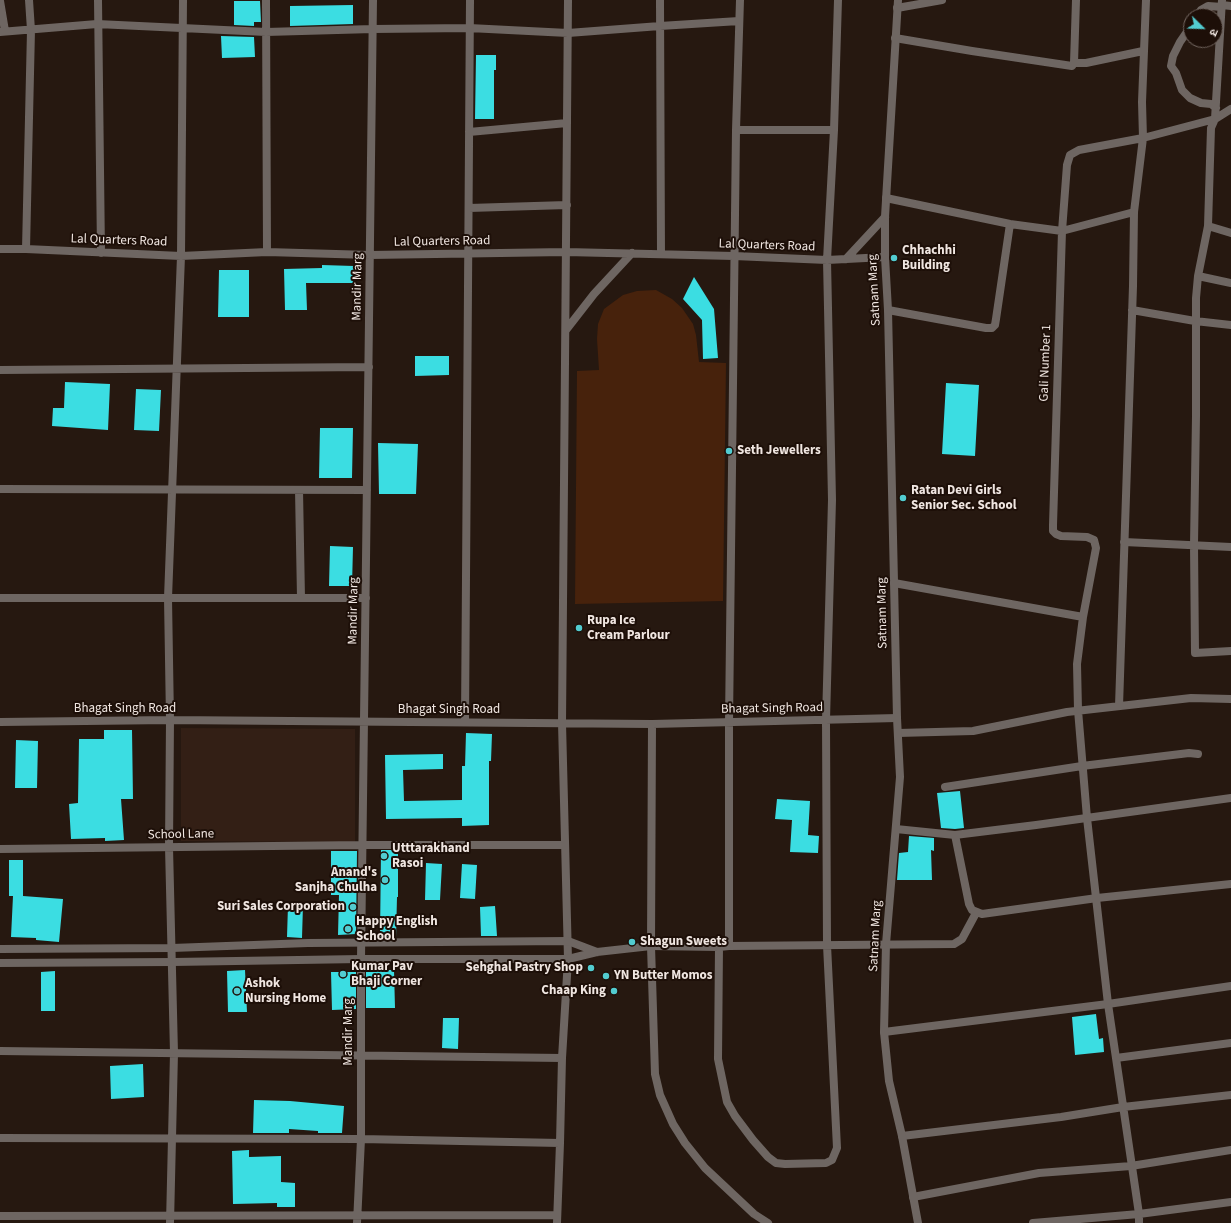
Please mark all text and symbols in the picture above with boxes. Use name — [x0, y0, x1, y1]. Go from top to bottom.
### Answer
north arrow — [1183, 8, 1223, 48]
text: उ — [1205, 27, 1222, 38]
street label: Lal Quarters Road — [70, 232, 168, 250]
street label: Lal Quarters Road — [394, 233, 490, 251]
street label: Lal Quarters Road — [718, 237, 816, 255]
place label: Chhachhi Building — [902, 243, 956, 274]
street label: Mandir Marg — [350, 253, 366, 321]
marker: Chhachhi Building — [889, 253, 899, 263]
street label: Satnam Marg — [865, 254, 885, 326]
street label: Gali Number 1 — [1037, 324, 1055, 402]
place label: Seth Jewellers — [737, 443, 821, 459]
marker: Seth Jewellers — [724, 446, 734, 456]
place label: Ratan Devi Girls Senior Sec. School — [911, 483, 1016, 514]
marker: Ratan Devi Girls Senior Sec. School — [898, 493, 908, 503]
street label: Mandir Marg — [346, 577, 362, 645]
street label: Satnam Marg — [875, 577, 891, 649]
place label: Rupa Ice Cream Parlour — [587, 613, 670, 644]
marker: Rupa Ice Cream Parlour — [574, 623, 584, 633]
street label: Bhagat Singh Road — [721, 700, 823, 718]
street label: Bhagat Singh Road — [74, 701, 176, 717]
street label: Bhagat Singh Road — [398, 702, 500, 718]
street label: School Lane — [148, 827, 214, 843]
place label: Utttarakhand Rasoi — [392, 841, 470, 872]
marker: Utttarakhand Rasoi — [379, 851, 389, 861]
place label: Anand's Sanjha Chulha — [295, 865, 377, 896]
marker: Anand's Sanjha Chulha — [380, 875, 390, 885]
place label: Suri Sales Corporation — [217, 899, 345, 915]
street label: Satnam Marg — [866, 900, 886, 972]
marker: Suri Sales Corporation — [348, 902, 358, 912]
place label: Happy English School — [356, 914, 438, 945]
marker: Happy English School — [343, 924, 353, 934]
place label: Shagun Sweets — [640, 934, 727, 950]
marker: Shagun Sweets — [627, 937, 637, 947]
place label: Kumar Pav Bhaji Corner — [351, 959, 422, 990]
place label: Sehghal Pastry Shop — [465, 960, 583, 976]
marker: Sehghal Pastry Shop — [586, 963, 596, 973]
place label: YN Butter Momos — [614, 968, 712, 984]
marker: Kumar Pav Bhaji Corner — [338, 969, 348, 979]
marker: YN Butter Momos — [601, 971, 611, 981]
place label: Ashok Nursing Home — [245, 976, 326, 1007]
place label: Chaap King — [541, 983, 606, 999]
marker: Ashok Nursing Home — [232, 986, 242, 996]
marker: Chaap King — [609, 986, 619, 996]
street label: Mandir Marg — [341, 998, 357, 1066]

